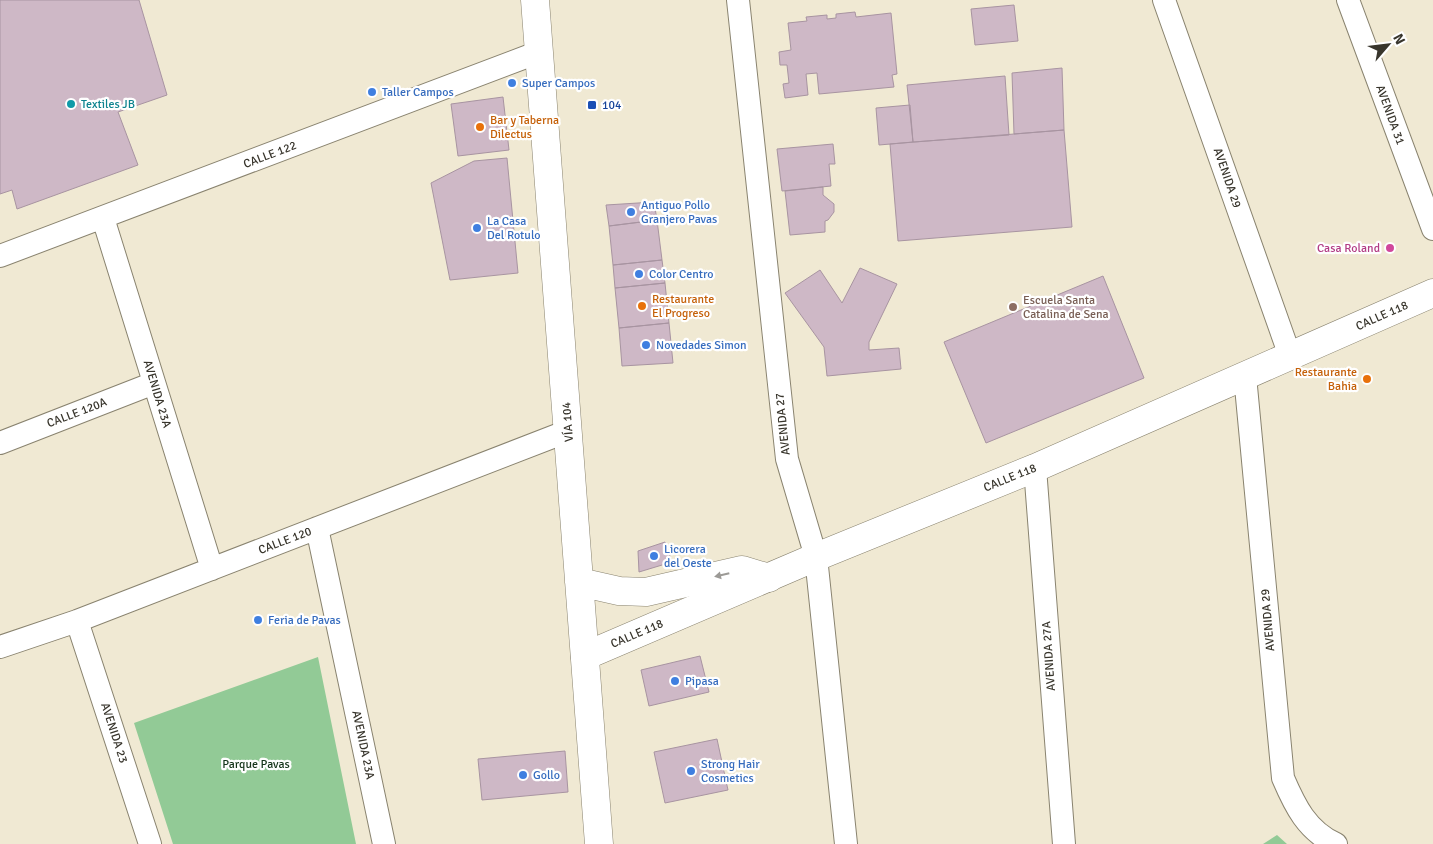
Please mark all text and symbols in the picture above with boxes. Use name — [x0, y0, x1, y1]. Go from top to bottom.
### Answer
north arrow — [1363, 20, 1413, 70]
text: N — [1389, 31, 1409, 47]
place label: Super Campos — [522, 76, 595, 91]
marker: Super Campos — [506, 77, 518, 89]
street label: AVENIDA 31 — [1372, 83, 1408, 147]
place label: Taller Campos — [382, 85, 454, 100]
marker: Taller Campos — [366, 86, 378, 98]
place label: Textiles JB — [81, 97, 135, 112]
marker: Textiles JB — [65, 98, 77, 110]
place label: 104 — [602, 98, 622, 113]
marker: 104 — [586, 99, 598, 111]
place label: Bar y Taberna Dilectus — [490, 113, 559, 142]
marker: Bar y Taberna Dilectus — [474, 121, 486, 133]
street label: CALLE 122 — [241, 138, 299, 172]
street label: AVENIDA 29 — [1210, 146, 1244, 210]
place label: Antiguo Pollo Granjero Pavas — [641, 198, 717, 227]
marker: Antiguo Pollo Granjero Pavas — [625, 206, 637, 218]
place label: La Casa Del Rotulo — [487, 214, 541, 243]
marker: La Casa Del Rotulo — [471, 222, 483, 234]
place label: Casa Roland — [1317, 241, 1380, 256]
marker: Casa Roland — [1384, 242, 1396, 254]
place label: Color Centro — [649, 267, 713, 282]
marker: Color Centro — [633, 268, 645, 280]
place label: Restaurante El Progreso — [652, 292, 714, 321]
place label: Escuela Santa Catalina de Sena — [1023, 293, 1109, 322]
street label: CALLE 118 — [1353, 298, 1411, 334]
marker: Restaurante El Progreso — [636, 300, 648, 312]
marker: Escuela Santa Catalina de Sena — [1007, 301, 1019, 313]
place label: Novedades Simon — [656, 338, 747, 353]
marker: Novedades Simon — [640, 339, 652, 351]
street label: AVENIDA 23A — [140, 358, 175, 430]
place label: Restaurante Bahia — [1295, 365, 1357, 394]
marker: Restaurante Bahia — [1361, 373, 1373, 385]
street label: AVENIDA 27 — [772, 392, 794, 456]
street label: CALLE 120A — [45, 394, 110, 431]
street label: VÍA 104 — [559, 401, 577, 442]
street label: CALLE 118 — [981, 461, 1039, 495]
street label: CALLE 120 — [256, 524, 314, 558]
place label: Licorera del Oeste — [664, 542, 712, 571]
marker: Licorera del Oeste — [648, 550, 660, 562]
one-way arrow — [714, 571, 729, 579]
street label: AVENIDA 29 — [1258, 588, 1278, 652]
place label: Feria de Pavas — [268, 613, 341, 628]
marker: Feria de Pavas — [252, 614, 264, 626]
street label: CALLE 118 — [608, 616, 666, 652]
street label: AVENIDA 27A — [1039, 620, 1059, 691]
place label: Pipasa — [685, 674, 719, 689]
marker: Pipasa — [669, 675, 681, 687]
street label: AVENIDA 23 — [97, 701, 131, 765]
street label: AVENIDA 23A — [348, 709, 378, 781]
park label: Parque Pavas — [222, 757, 290, 772]
place label: Strong Hair Cosmetics — [701, 757, 760, 786]
marker: Strong Hair Cosmetics — [685, 765, 697, 777]
place label: Gollo — [533, 768, 560, 783]
marker: Gollo — [517, 769, 529, 781]

